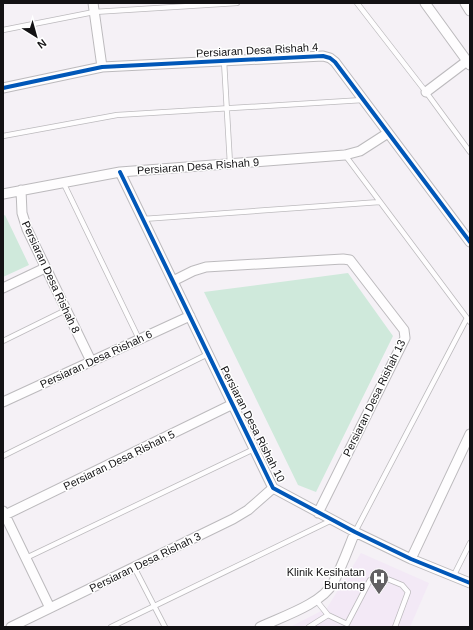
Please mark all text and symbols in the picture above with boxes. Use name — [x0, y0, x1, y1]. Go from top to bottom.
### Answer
north arrow — [16, 16, 56, 56]
text: N — [35, 37, 49, 51]
street label: Persiaran Desa Rishah 4 — [196, 41, 318, 59]
street label: Persiaran Desa Rishah 9 — [137, 156, 259, 176]
street label: Persiaran Desa Rishah 8 — [20, 219, 82, 335]
street label: Persiaran Desa Rishah 6 — [38, 328, 154, 390]
street label: Persiaran Desa Rishah 13 — [340, 338, 408, 458]
street label: Persiaran Desa Rishah 10 — [219, 364, 287, 484]
street label: Persiaran Desa Rishah 5 — [61, 428, 177, 492]
street label: Persiaran Desa Rishah 3 — [87, 530, 203, 594]
place label: Klinik Kesihatan Buntong — [287, 566, 365, 591]
hospital icon: Klinik Kesihatan Buntong — [368, 567, 390, 595]

